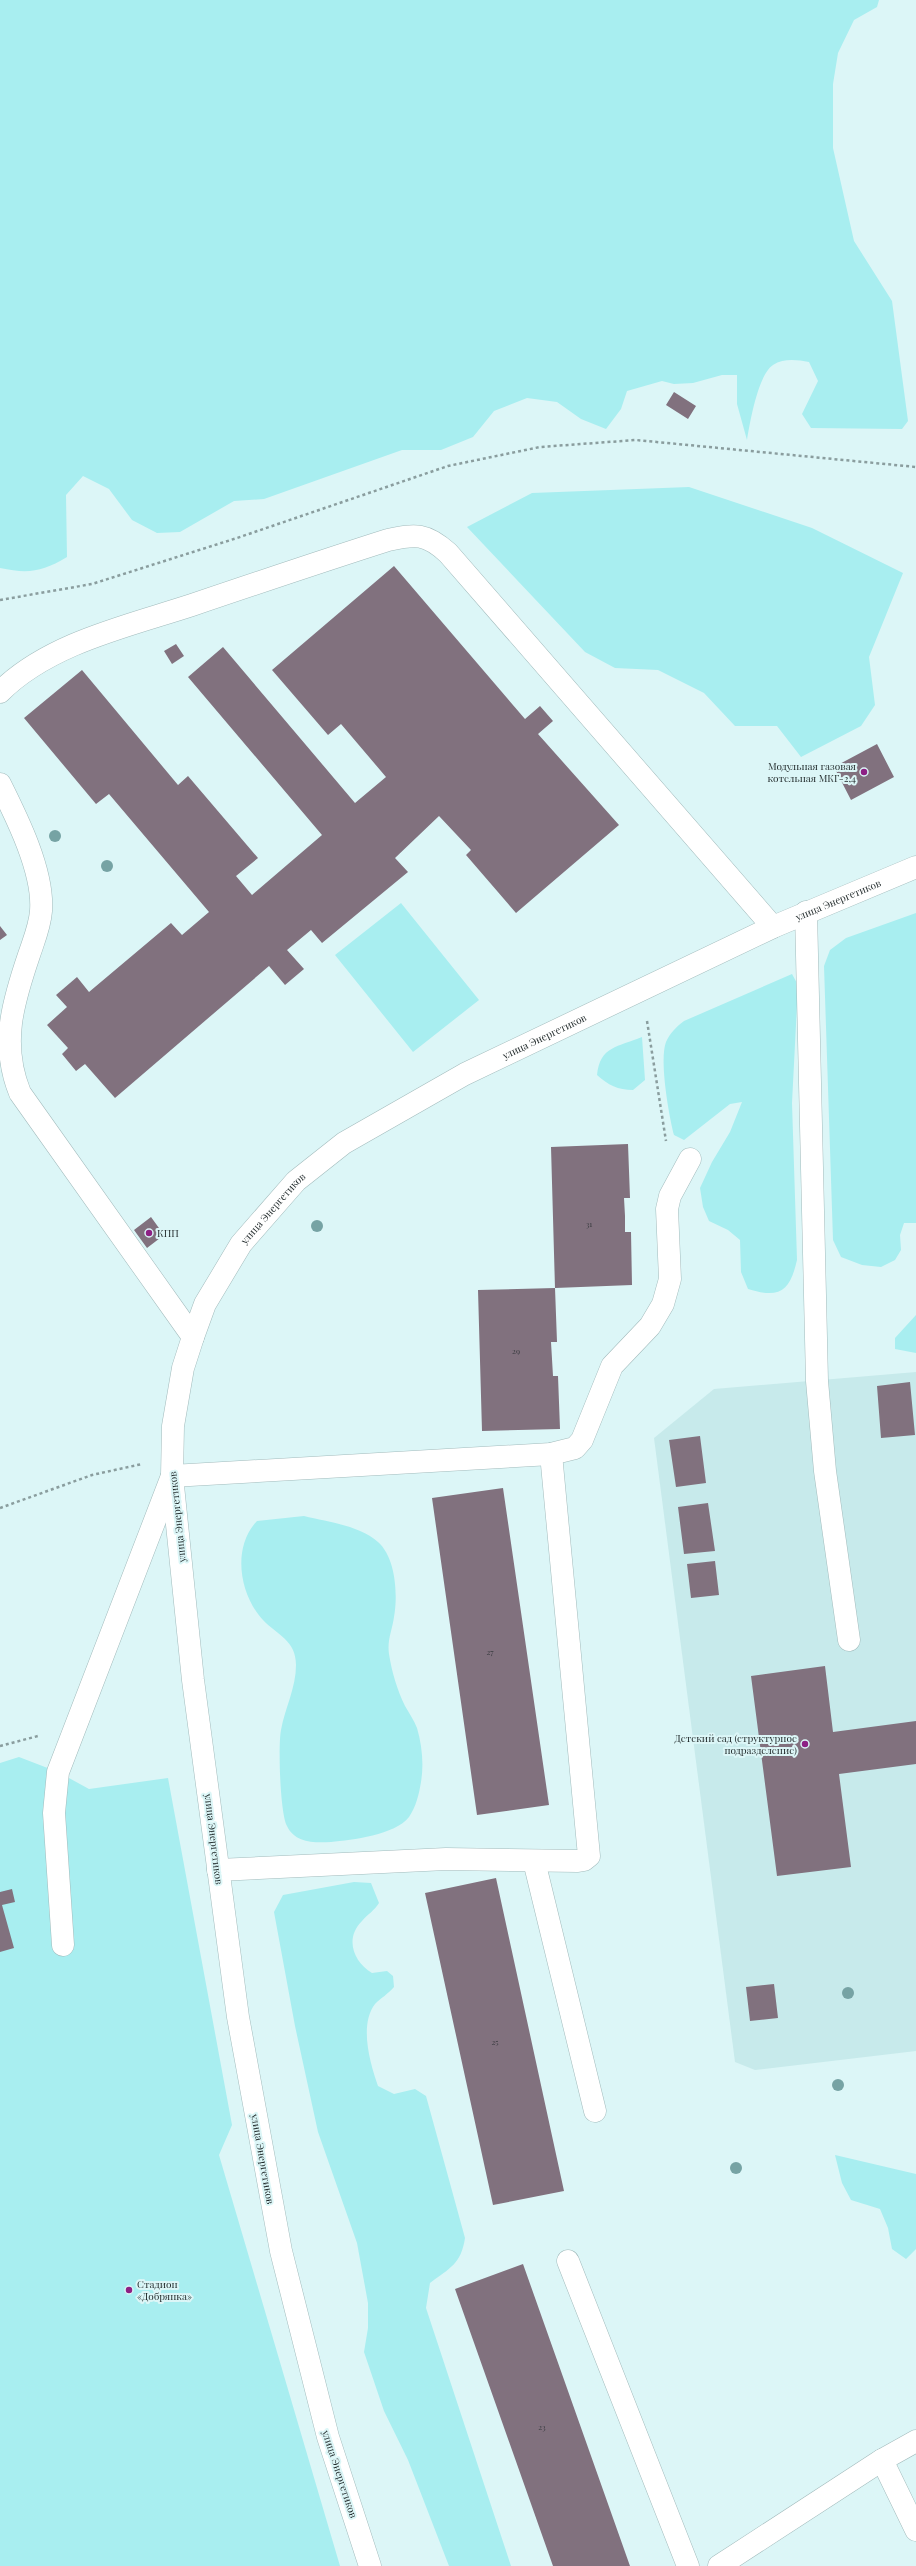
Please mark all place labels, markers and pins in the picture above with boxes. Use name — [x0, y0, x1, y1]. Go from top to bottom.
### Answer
place label: Модульная газовая котельная МКГ-2,4 — [767, 759, 857, 785]
marker: Модульная газовая котельная МКГ-2,4 — [859, 767, 869, 777]
place label: КПП — [157, 1226, 179, 1240]
marker: КПП — [144, 1228, 154, 1238]
place label: Детский сад (структурное подразделение) — [675, 1731, 797, 1757]
marker: Детский сад (структурное подразделение) — [800, 1739, 810, 1749]
place label: Стадион «Добрянка» — [137, 2277, 192, 2303]
marker: Стадион «Добрянка» — [124, 2285, 134, 2295]

